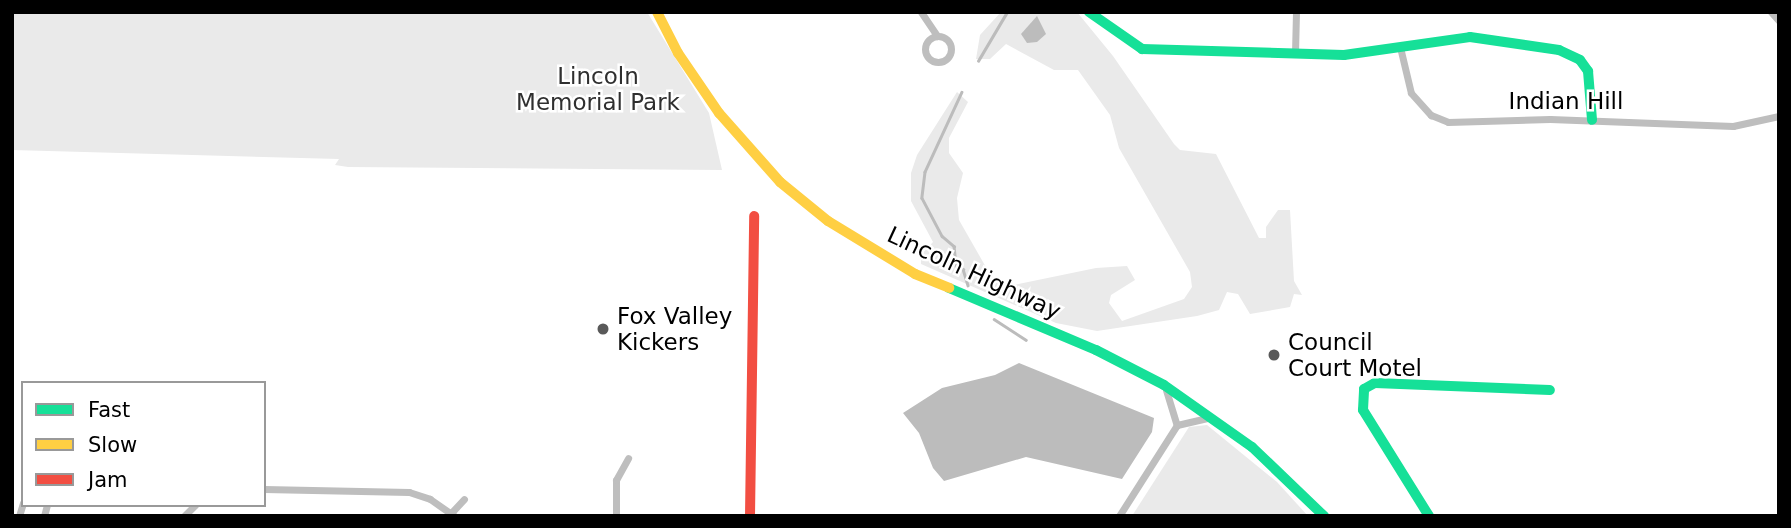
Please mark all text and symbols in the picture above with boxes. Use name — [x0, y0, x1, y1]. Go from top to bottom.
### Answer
park label: Lincoln Memorial Park — [516, 62, 680, 116]
street label: Indian Hill — [1509, 87, 1623, 115]
street label: Lincoln Highway — [883, 221, 1065, 325]
place label: Fox Valley Kickers — [617, 302, 732, 356]
marker: Fox Valley Kickers — [595, 321, 611, 337]
place label: Council Court Motel — [1288, 328, 1422, 382]
marker: Council Court Motel — [1266, 347, 1282, 363]
legend — [21, 381, 266, 507]
text: Fast — [88, 398, 130, 422]
text: Slow — [88, 433, 137, 457]
text: Jam — [88, 468, 128, 492]

